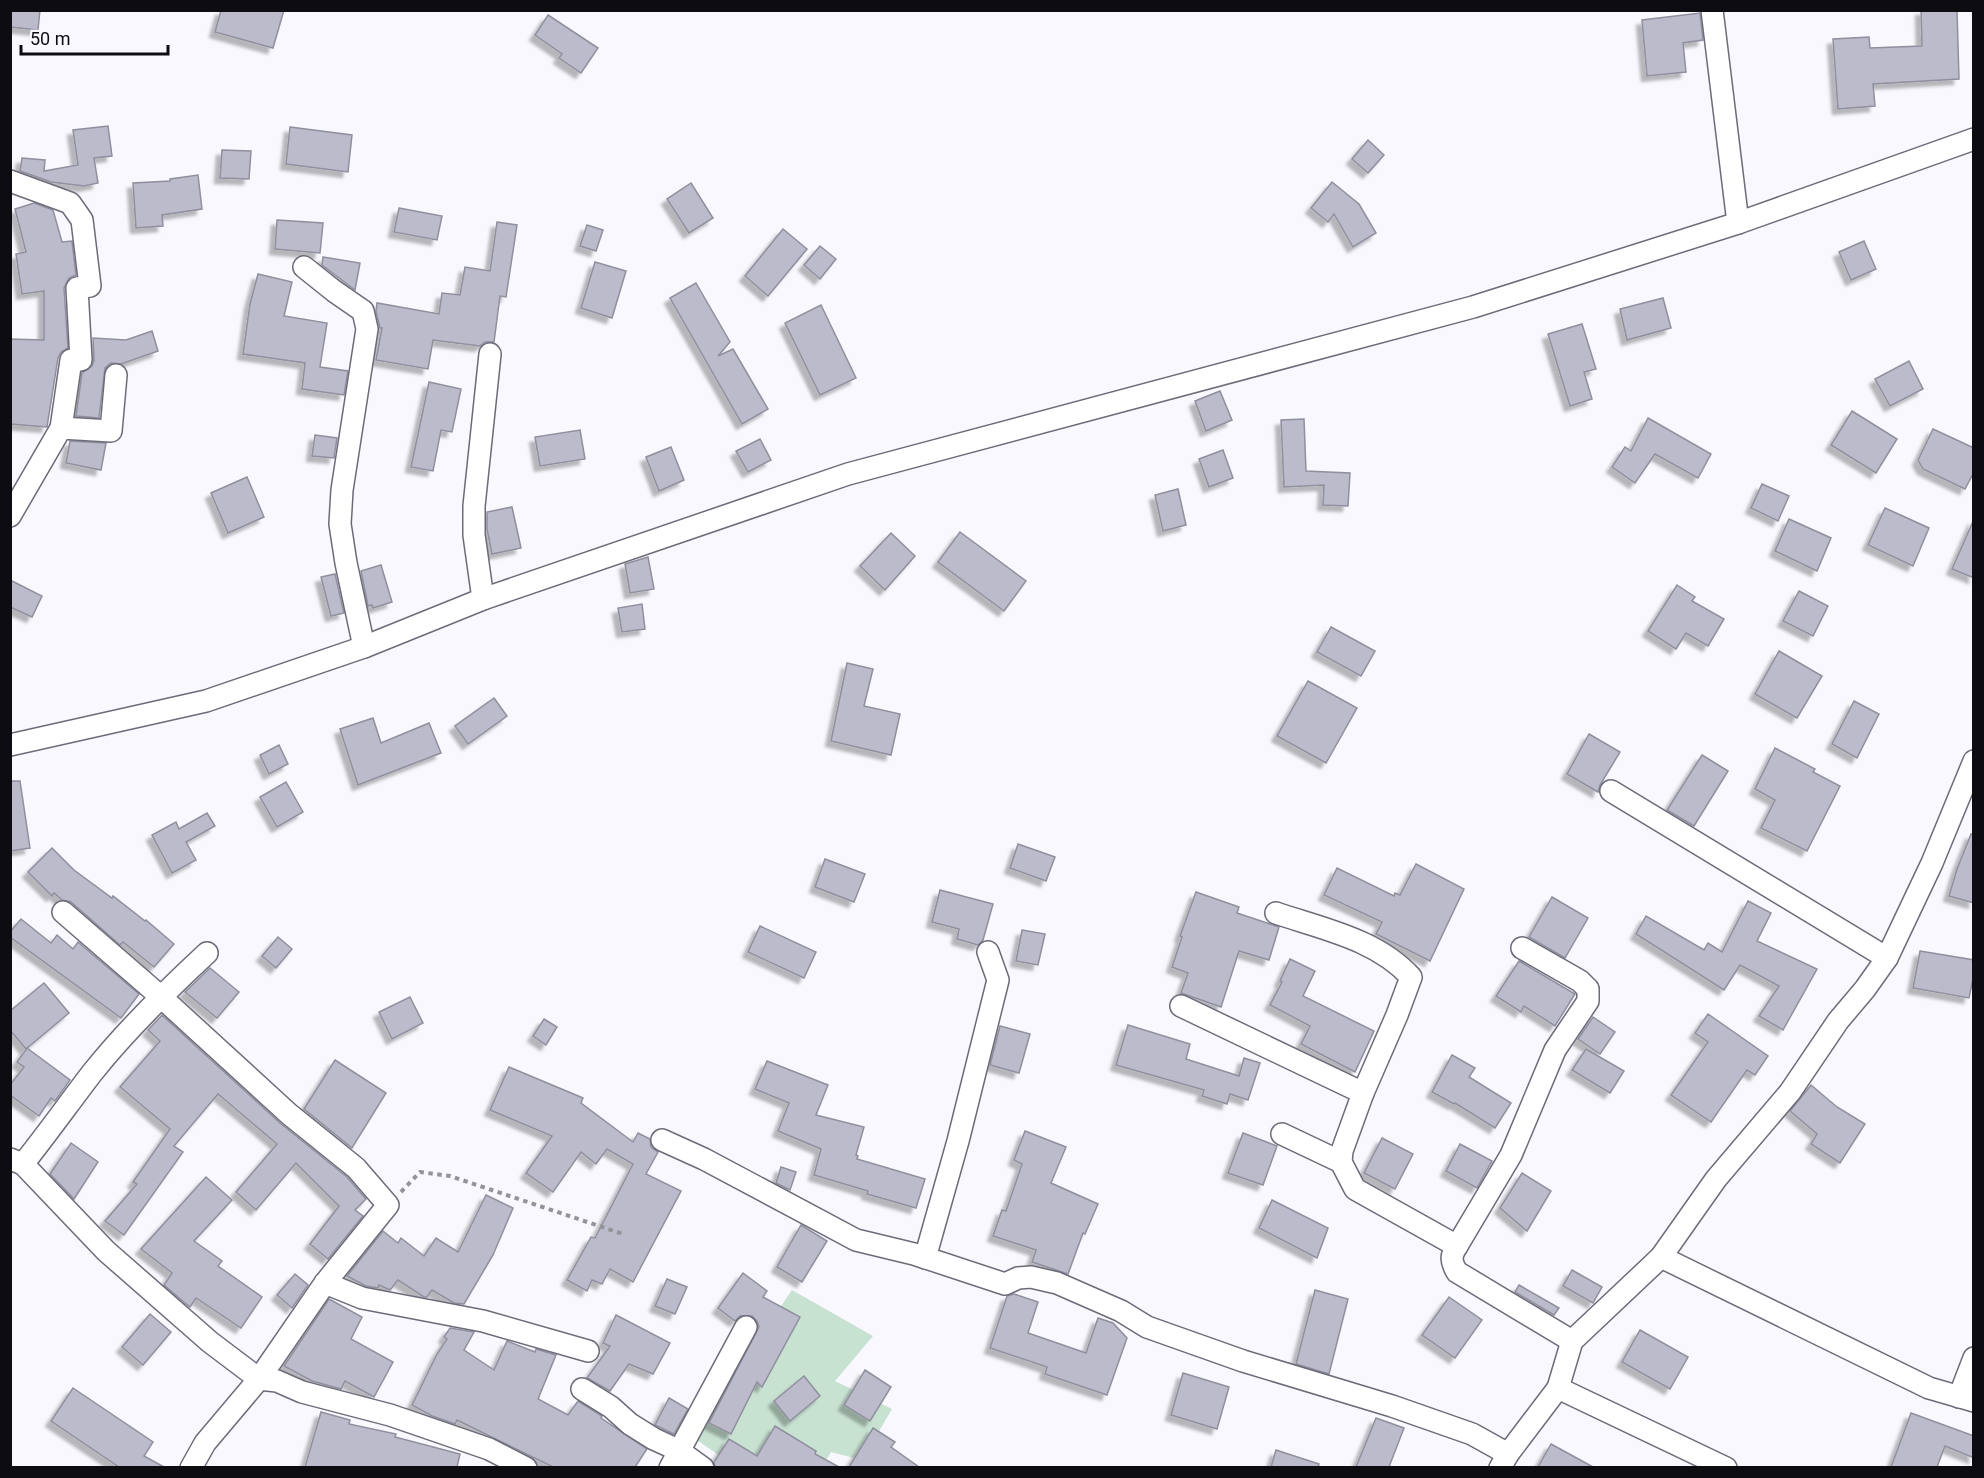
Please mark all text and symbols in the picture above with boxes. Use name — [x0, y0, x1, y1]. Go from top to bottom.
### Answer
scale bar — [21, 18, 168, 56]
text: 50 m — [30, 28, 70, 49]

